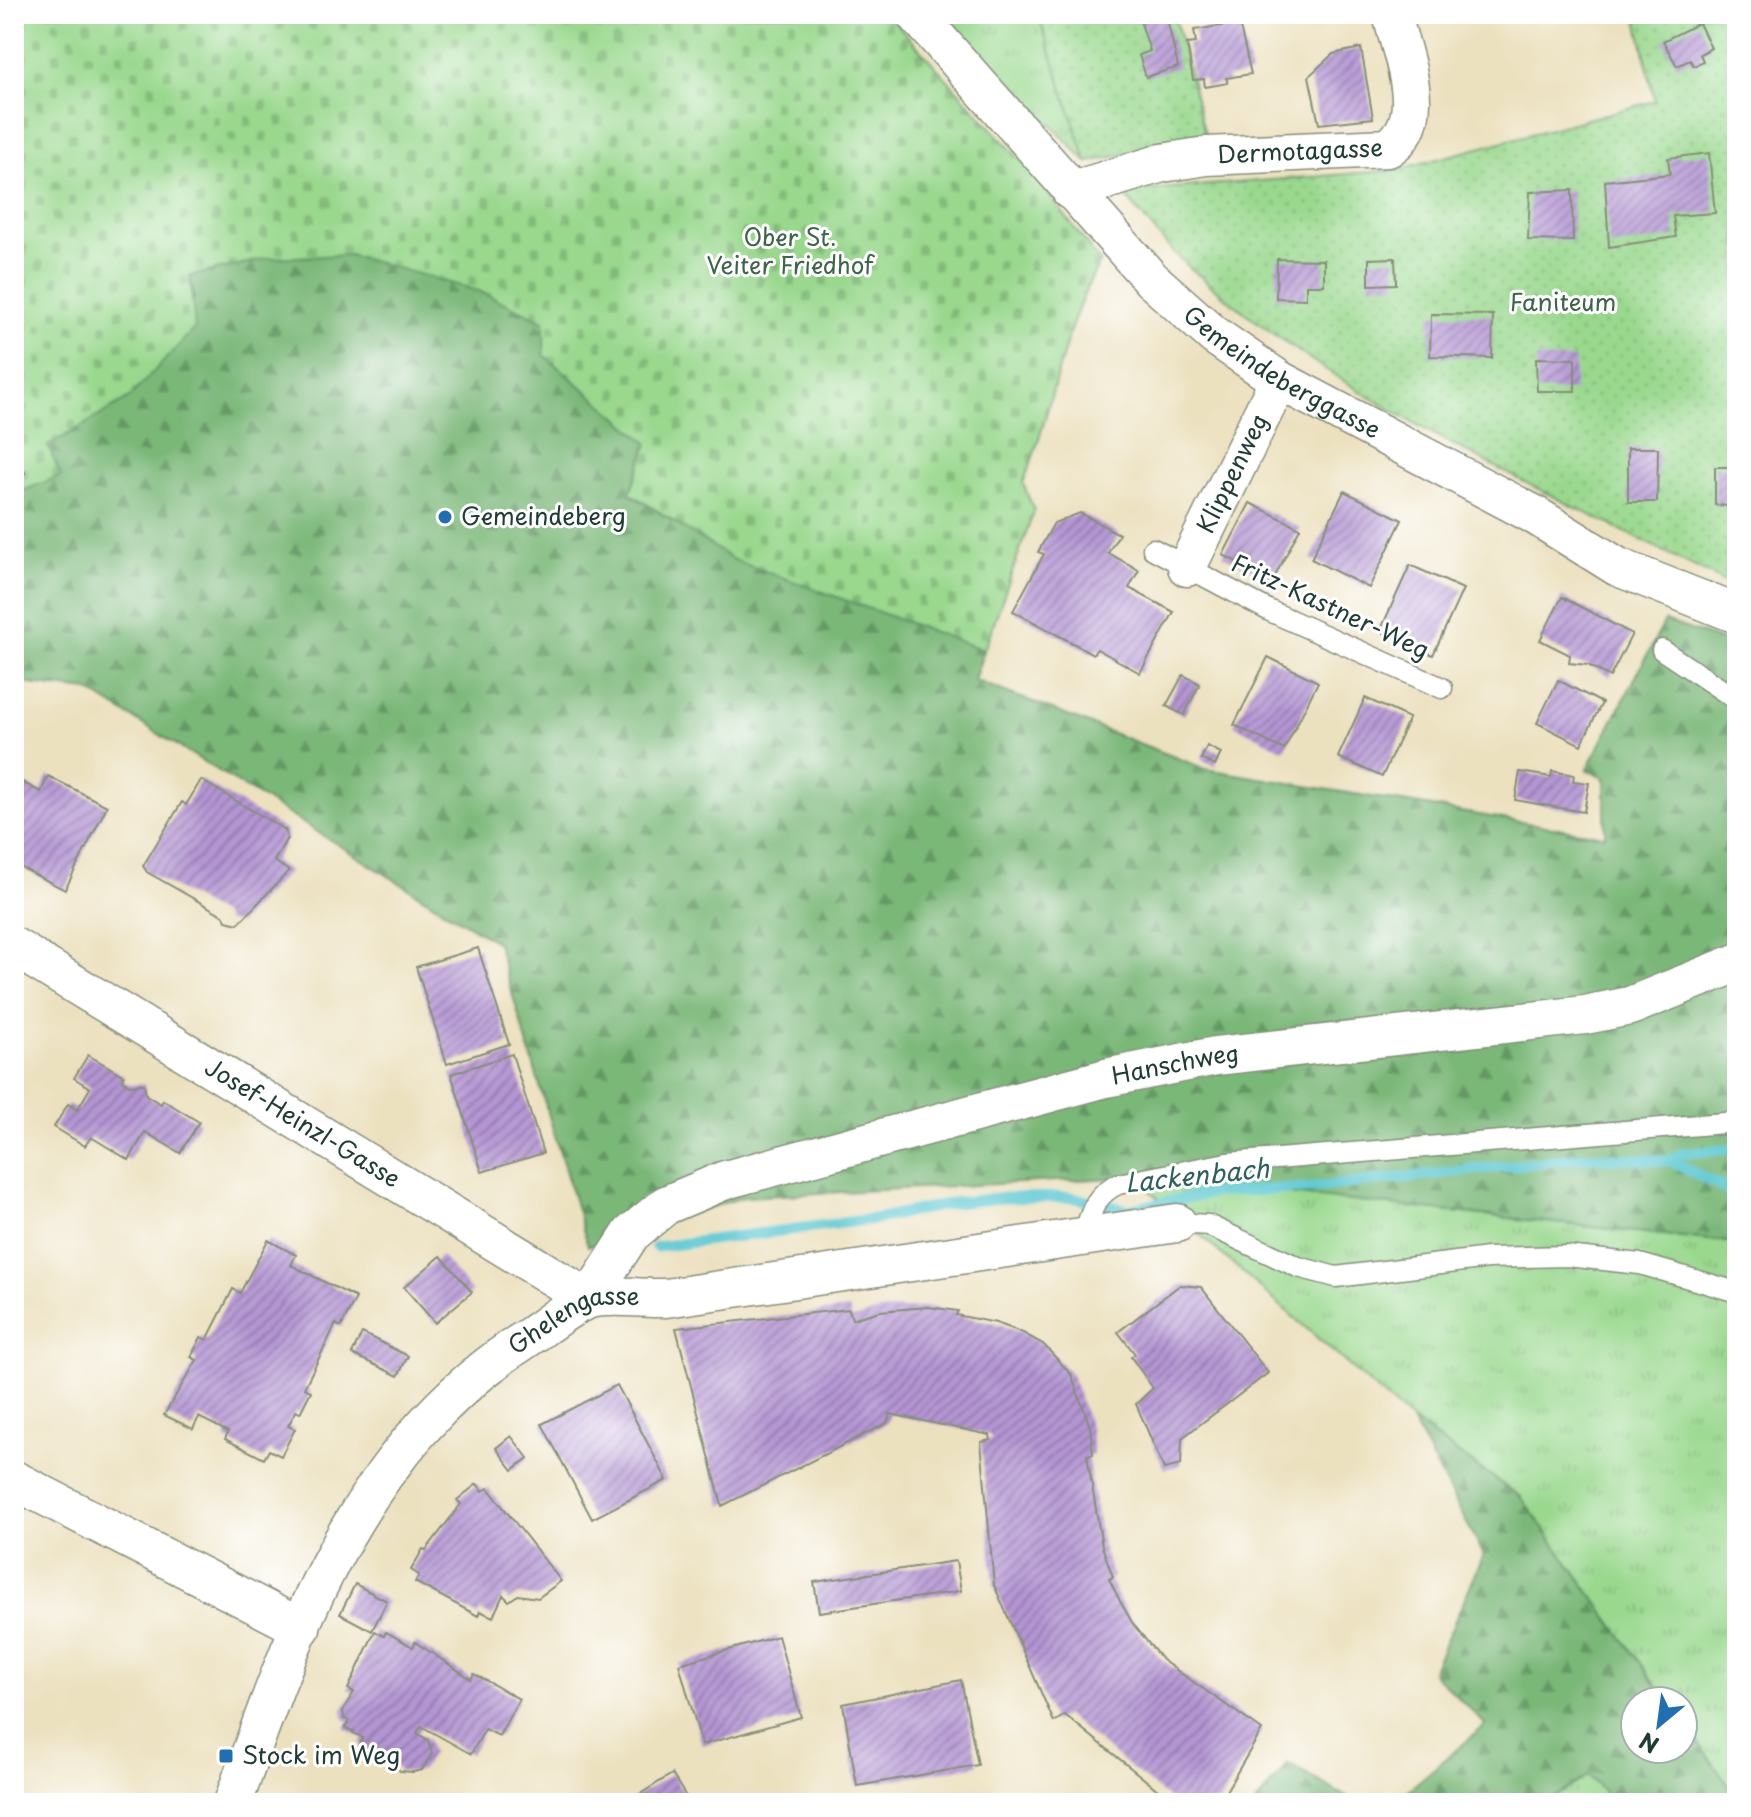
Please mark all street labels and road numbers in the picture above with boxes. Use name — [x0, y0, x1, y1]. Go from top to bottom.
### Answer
street label: Dermotagasse — [1217, 128, 1384, 171]
street label: Gemeindeberggasse — [1176, 296, 1388, 447]
street label: Klippenweg — [1186, 407, 1276, 539]
street label: Fritz-Kastner-Weg — [1226, 544, 1436, 667]
street label: Hanschweg — [1108, 1034, 1241, 1093]
street label: Josef-Heinzl-Gasse — [199, 1048, 408, 1195]
street label: Ghelengasse — [500, 1276, 641, 1362]

